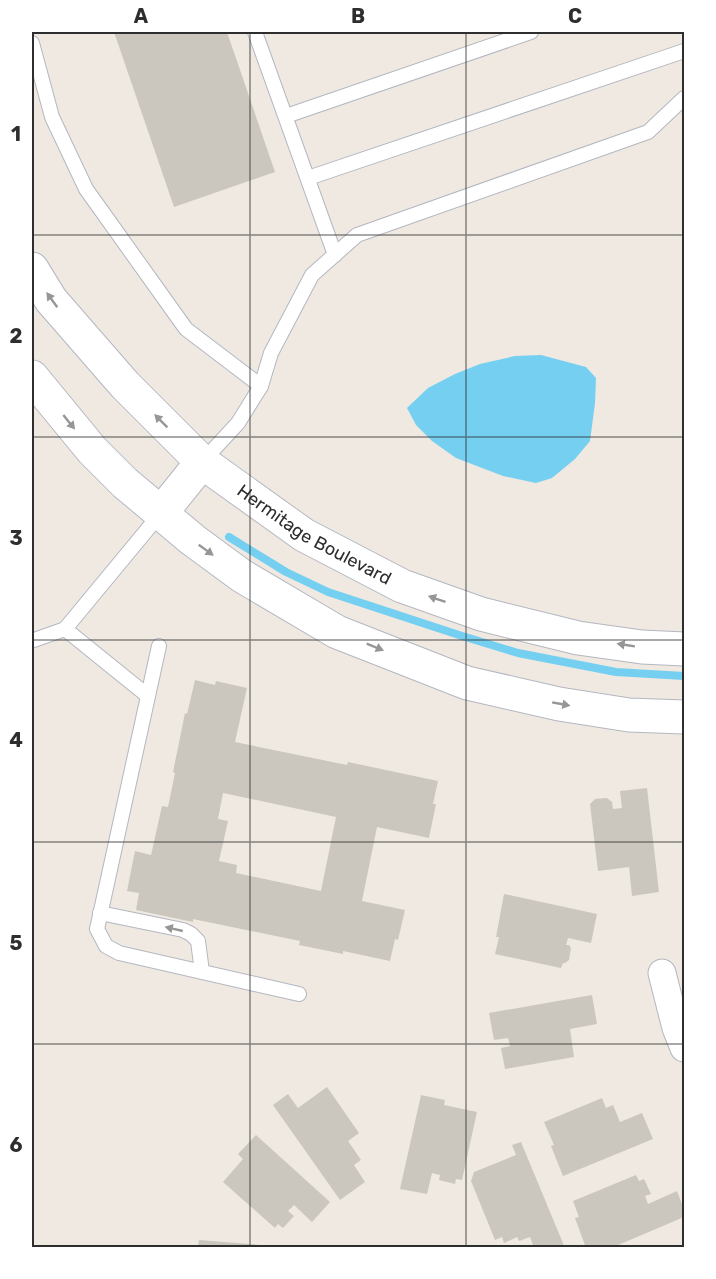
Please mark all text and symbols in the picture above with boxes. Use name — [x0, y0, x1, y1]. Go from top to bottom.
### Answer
text: A — [134, 4, 149, 28]
text: B — [351, 4, 365, 28]
text: C — [568, 4, 582, 28]
text: 1 — [11, 122, 21, 146]
one-way arrow — [45, 292, 58, 308]
text: 2 — [10, 324, 23, 348]
one-way arrow — [62, 414, 75, 430]
one-way arrow — [153, 414, 168, 428]
street label: Hermitage Boulevard — [233, 480, 395, 590]
text: 3 — [9, 526, 23, 550]
one-way arrow — [199, 544, 214, 556]
one-way arrow — [428, 593, 446, 603]
one-way arrow — [617, 640, 636, 649]
one-way arrow — [366, 643, 384, 652]
one-way arrow — [552, 700, 571, 709]
text: 4 — [9, 728, 23, 752]
one-way arrow — [165, 923, 184, 933]
text: 5 — [10, 931, 23, 955]
text: 6 — [9, 1133, 23, 1157]

